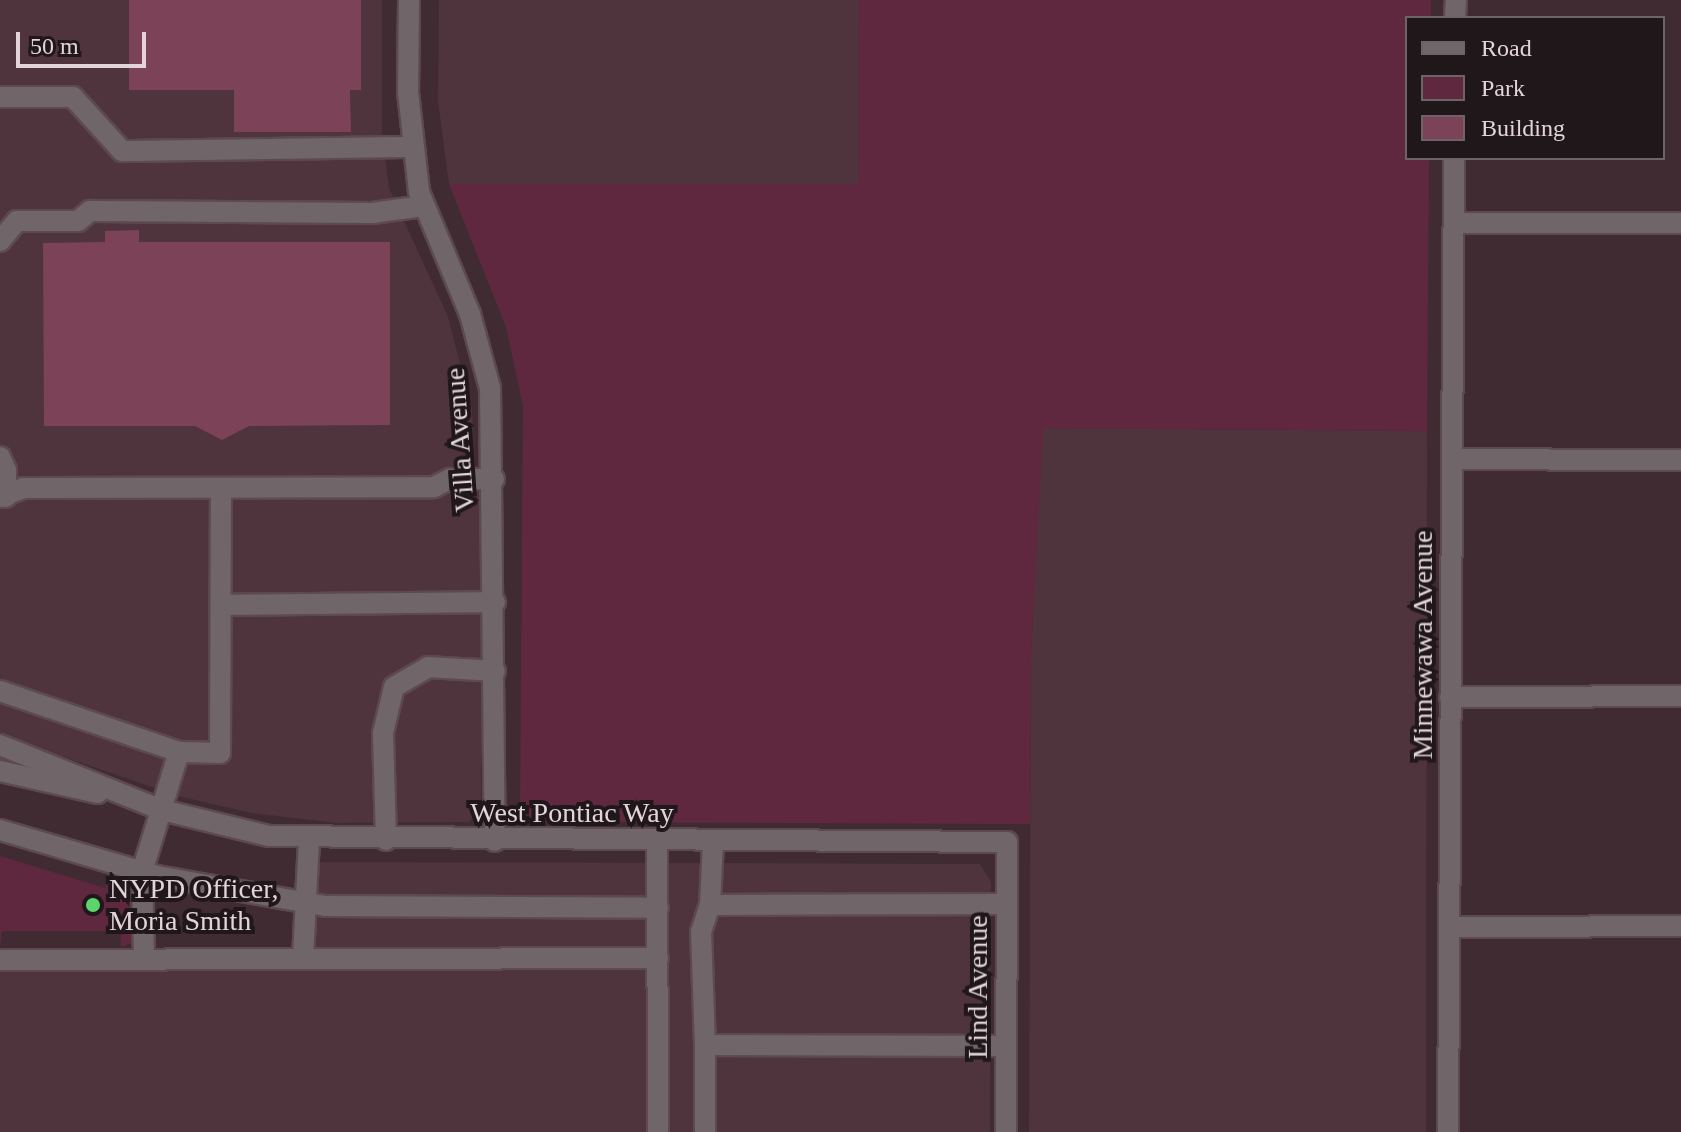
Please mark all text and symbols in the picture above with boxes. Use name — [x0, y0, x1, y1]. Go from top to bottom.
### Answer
scale bar — [20, 16, 150, 66]
legend — [1405, 16, 1665, 160]
text: 50 m — [30, 33, 79, 59]
text: Road — [1481, 35, 1532, 61]
text: Park — [1481, 75, 1525, 101]
text: Building — [1481, 115, 1565, 141]
street label: Villa Avenue — [438, 366, 482, 514]
street label: Minnewawa Avenue — [1406, 530, 1440, 760]
street label: West Pontiac Way — [470, 796, 674, 830]
place label: NYPD Officer, Moria Smith — [109, 872, 278, 938]
marker: NYPD Officer, Moria Smith — [84, 896, 102, 914]
street label: Lind Avenue — [961, 915, 995, 1059]

